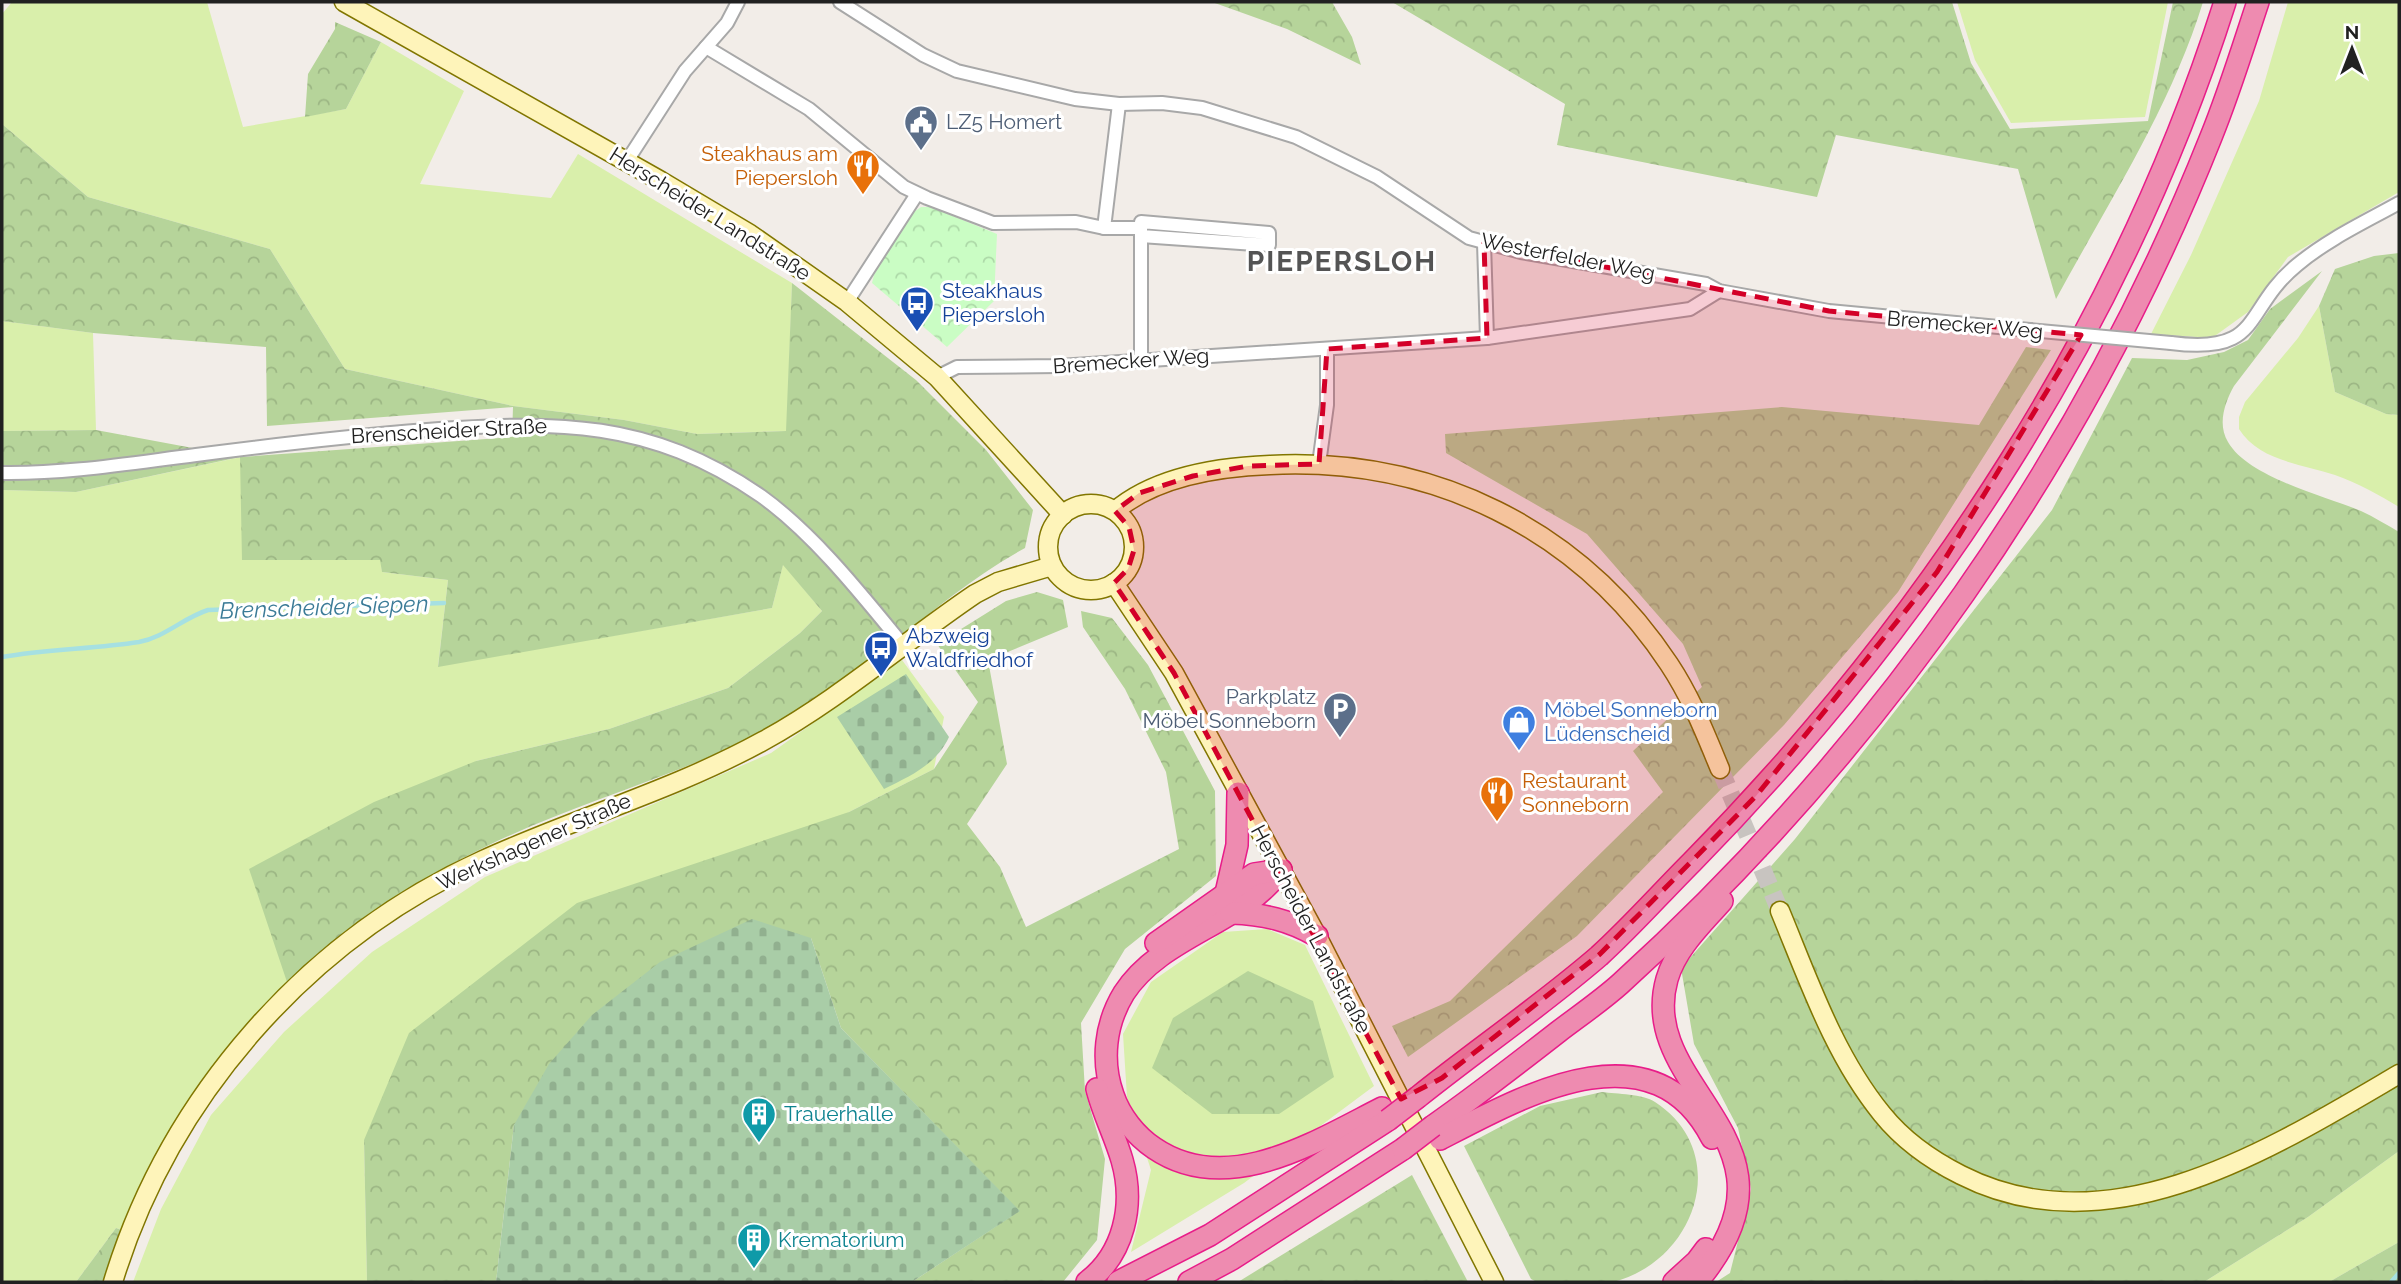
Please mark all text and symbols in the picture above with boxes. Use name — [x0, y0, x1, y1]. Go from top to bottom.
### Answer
north arrow — [2317, 14, 2387, 84]
text: N — [2345, 21, 2359, 43]
public building icon: LZ5 Homert — [902, 103, 940, 152]
place label: LZ5 Homert — [946, 109, 1062, 134]
street label: Herscheider Landstraße — [605, 141, 815, 286]
place label: Steakhaus am Piepersloh — [701, 141, 838, 190]
restaurant icon: Steakhaus am Piepersloh — [844, 147, 882, 196]
street label: Westerfelder Weg — [1479, 227, 1657, 286]
district label: PIEPERSLOH — [1247, 245, 1437, 278]
place label: Steakhaus Piepersloh — [942, 278, 1045, 327]
bus stop icon: Steakhaus Piepersloh — [898, 284, 936, 333]
street label: Bremecker Weg — [1886, 305, 2044, 344]
street label: Bremecker Weg — [1052, 343, 1210, 378]
street label: Brenscheider Straße — [350, 413, 548, 448]
water label: Brenscheider Siepen — [219, 589, 429, 624]
place label: Abzweig Waldfriedhof — [906, 623, 1034, 672]
bus stop icon: Abzweig Waldfriedhof — [862, 629, 900, 678]
place label: Parkplatz Möbel Sonneborn — [1142, 684, 1316, 733]
parking icon: Parkplatz Möbel Sonneborn — [1321, 690, 1359, 739]
place label: Möbel Sonneborn Lüdenscheid — [1544, 697, 1718, 746]
shop icon: Möbel Sonneborn Lüdenscheid — [1500, 703, 1538, 752]
place label: Restaurant Sonneborn — [1522, 768, 1629, 817]
restaurant icon: Restaurant Sonneborn — [1478, 774, 1516, 823]
street label: Werkshagener Straße — [433, 787, 635, 896]
street label: Herscheider Landstraße — [1246, 820, 1377, 1037]
building icon: Trauerhalle — [740, 1095, 778, 1144]
place label: Trauerhalle — [784, 1101, 893, 1126]
building icon: Krematorium — [735, 1221, 773, 1270]
place label: Krematorium — [778, 1227, 905, 1252]

